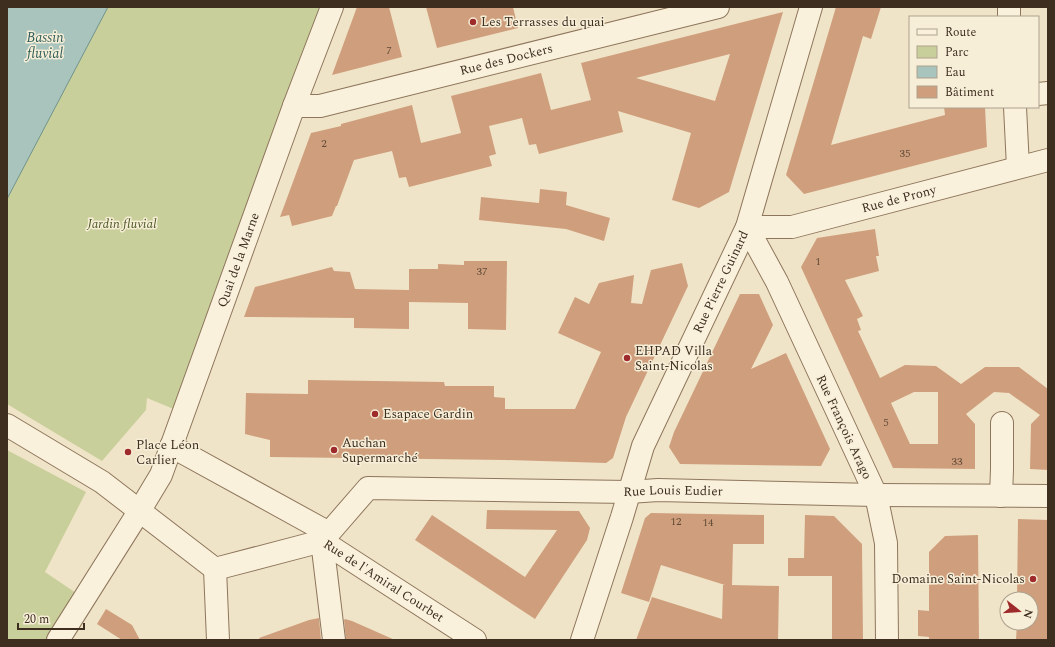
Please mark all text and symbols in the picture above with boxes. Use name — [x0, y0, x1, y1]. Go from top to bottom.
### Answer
place label: Les Terrasses du quai — [481, 12, 605, 32]
legend — [909, 16, 1039, 108]
marker: Les Terrasses du quai — [468, 17, 478, 27]
text: Route — [945, 23, 976, 42]
water label: Bassin fluvial — [25, 27, 64, 64]
street label: Rue des Dockers — [458, 38, 555, 81]
house number: 7 — [386, 42, 392, 59]
text: Parc — [945, 43, 969, 62]
text: Eau — [945, 63, 966, 82]
text: Bâtiment — [945, 83, 994, 102]
house number: 2 — [321, 135, 327, 152]
house number: 35 — [900, 145, 911, 162]
street label: Rue de Prony — [859, 180, 939, 218]
street label: Quai de la Marne — [212, 210, 265, 310]
park label: Jardin fluvial — [86, 214, 157, 234]
street label: Rue Pierre Guinard — [688, 227, 754, 337]
house number: 1 — [815, 253, 821, 270]
house number: 37 — [477, 263, 488, 280]
place label: EHPAD Villa Saint-Nicolas — [635, 341, 713, 376]
marker: EHPAD Villa Saint-Nicolas — [622, 353, 632, 363]
street label: Rue François Arago — [811, 371, 877, 483]
place label: Esapace Gardin — [383, 404, 474, 424]
marker: Esapace Gardin — [370, 409, 380, 419]
house number: 5 — [883, 414, 889, 431]
place label: Auchan Supermarché — [342, 433, 418, 468]
place label: Place Léon Carlier — [136, 435, 200, 470]
marker: Auchan Supermarché — [329, 445, 339, 455]
marker: Place Léon Carlier — [123, 447, 133, 457]
house number: 33 — [952, 453, 963, 470]
street label: Rue Louis Eudier — [623, 480, 723, 502]
house number: 12 — [671, 513, 682, 530]
house number: 14 — [703, 514, 714, 531]
street label: Rue de l'Amiral Courbet — [319, 534, 448, 628]
place label: Domaine Saint-Nicolas — [891, 569, 1025, 589]
marker: Domaine Saint-Nicolas — [1028, 574, 1038, 584]
north arrow — [999, 591, 1039, 631]
scale bar — [18, 605, 84, 631]
text: N — [1019, 607, 1038, 621]
text: 20 m — [24, 610, 49, 629]

